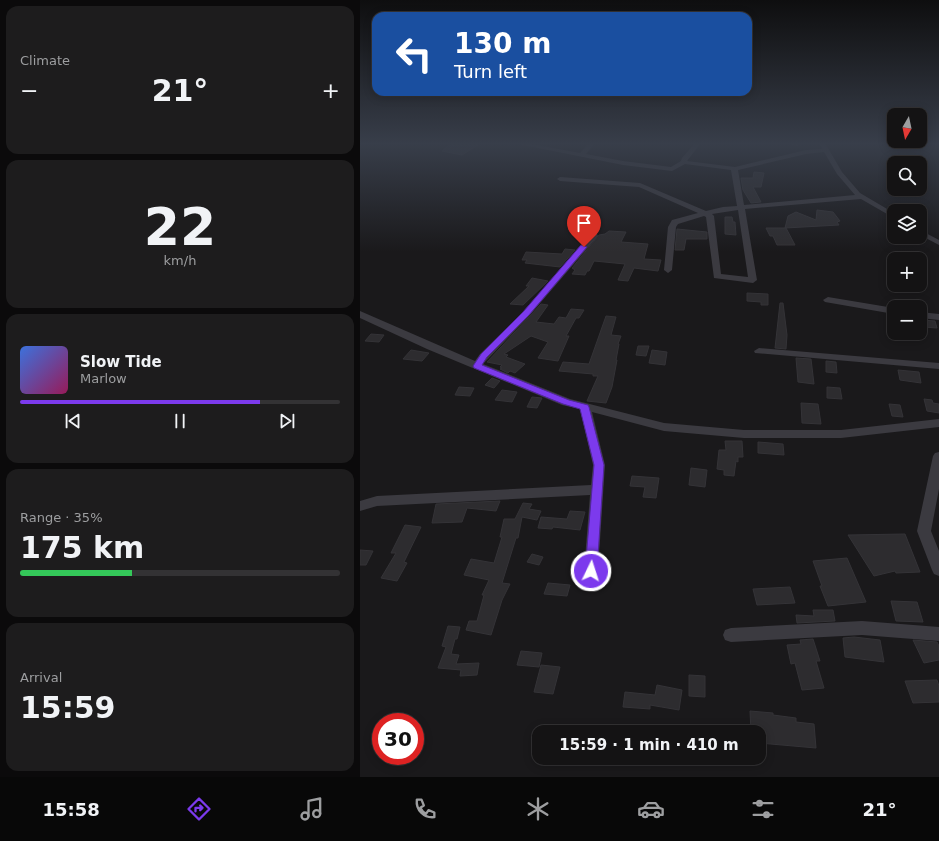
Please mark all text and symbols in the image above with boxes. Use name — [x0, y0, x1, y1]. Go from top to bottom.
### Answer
text: 130 m — [454, 27, 551, 60]
icon: left — [388, 28, 440, 80]
text: Climate — [20, 53, 70, 68]
text: Turn left — [454, 61, 527, 82]
text: 21° — [152, 73, 208, 108]
text: − — [20, 78, 38, 103]
text: + — [322, 78, 340, 103]
north arrow — [887, 108, 927, 148]
map controls — [887, 108, 927, 340]
button: search — [887, 156, 927, 196]
text: 22 — [144, 197, 216, 257]
button: layers — [887, 204, 927, 244]
pin — [567, 206, 601, 247]
icon: arrive — [573, 212, 595, 234]
button: + — [887, 252, 927, 292]
text: km/h — [164, 253, 196, 268]
button: − — [887, 300, 927, 340]
text: Slow Tide — [80, 353, 162, 371]
text: Marlow — [80, 371, 127, 386]
icon: previous — [62, 410, 84, 432]
icon: pause — [169, 410, 191, 432]
icon: next — [276, 410, 298, 432]
text: Range · 35% — [20, 510, 103, 525]
text: 175 km — [20, 530, 144, 565]
position arrow — [570, 550, 612, 592]
text: Arrival — [20, 670, 62, 685]
text: 15:59 — [20, 690, 116, 725]
speed limit sign: 30 — [372, 713, 424, 765]
text: 15:59 · 1 min · 410 m — [559, 736, 739, 754]
icon: directions — [185, 795, 213, 823]
icon: music — [298, 795, 326, 823]
icon: phone — [411, 795, 439, 823]
icon: climate — [524, 795, 552, 823]
icon: car — [637, 795, 665, 823]
icon: filters — [749, 795, 777, 823]
text: 15:58 — [42, 799, 100, 820]
text: 21° — [862, 799, 897, 820]

